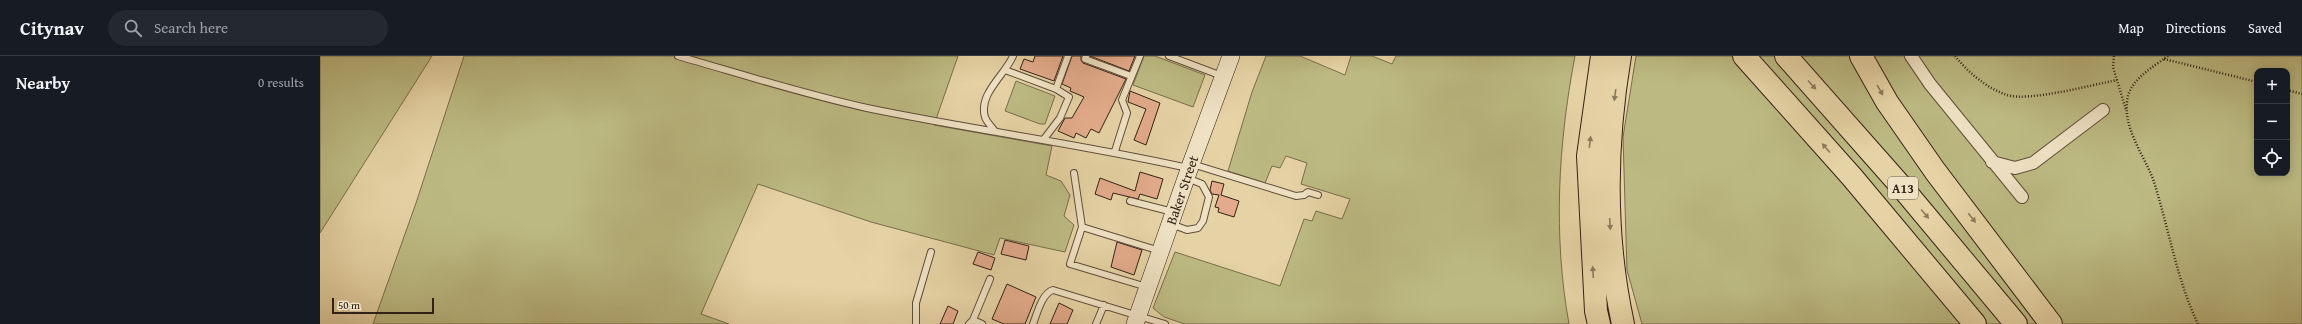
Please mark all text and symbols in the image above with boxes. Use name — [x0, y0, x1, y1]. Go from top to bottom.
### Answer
search box — [108, 10, 388, 46]
text: Citynav — [20, 14, 84, 42]
icon: search — [122, 17, 144, 39]
text: Search here — [154, 17, 228, 38]
text: Map — [2118, 18, 2144, 38]
text: Directions — [2166, 18, 2226, 38]
text: Saved — [2248, 18, 2282, 38]
map controls — [2254, 68, 2290, 176]
button: + — [2254, 68, 2290, 104]
text: Nearby — [16, 70, 70, 95]
text: 0 results — [258, 73, 304, 92]
one-way arrow — [1807, 80, 1817, 90]
one-way arrow — [1877, 84, 1884, 96]
one-way arrow — [1612, 89, 1618, 101]
button: − — [2254, 104, 2290, 140]
one-way arrow — [1587, 136, 1593, 148]
button: locate — [2254, 140, 2290, 176]
one-way arrow — [1822, 143, 1831, 153]
street label: Baker Street — [1161, 153, 1203, 227]
road number: A13 — [1888, 177, 1918, 199]
one-way arrow — [1921, 209, 1930, 220]
one-way arrow — [1968, 213, 1976, 224]
one-way arrow — [1606, 218, 1613, 230]
one-way arrow — [1590, 266, 1597, 278]
scale bar — [332, 296, 434, 315]
text: 50 m — [338, 297, 360, 313]

